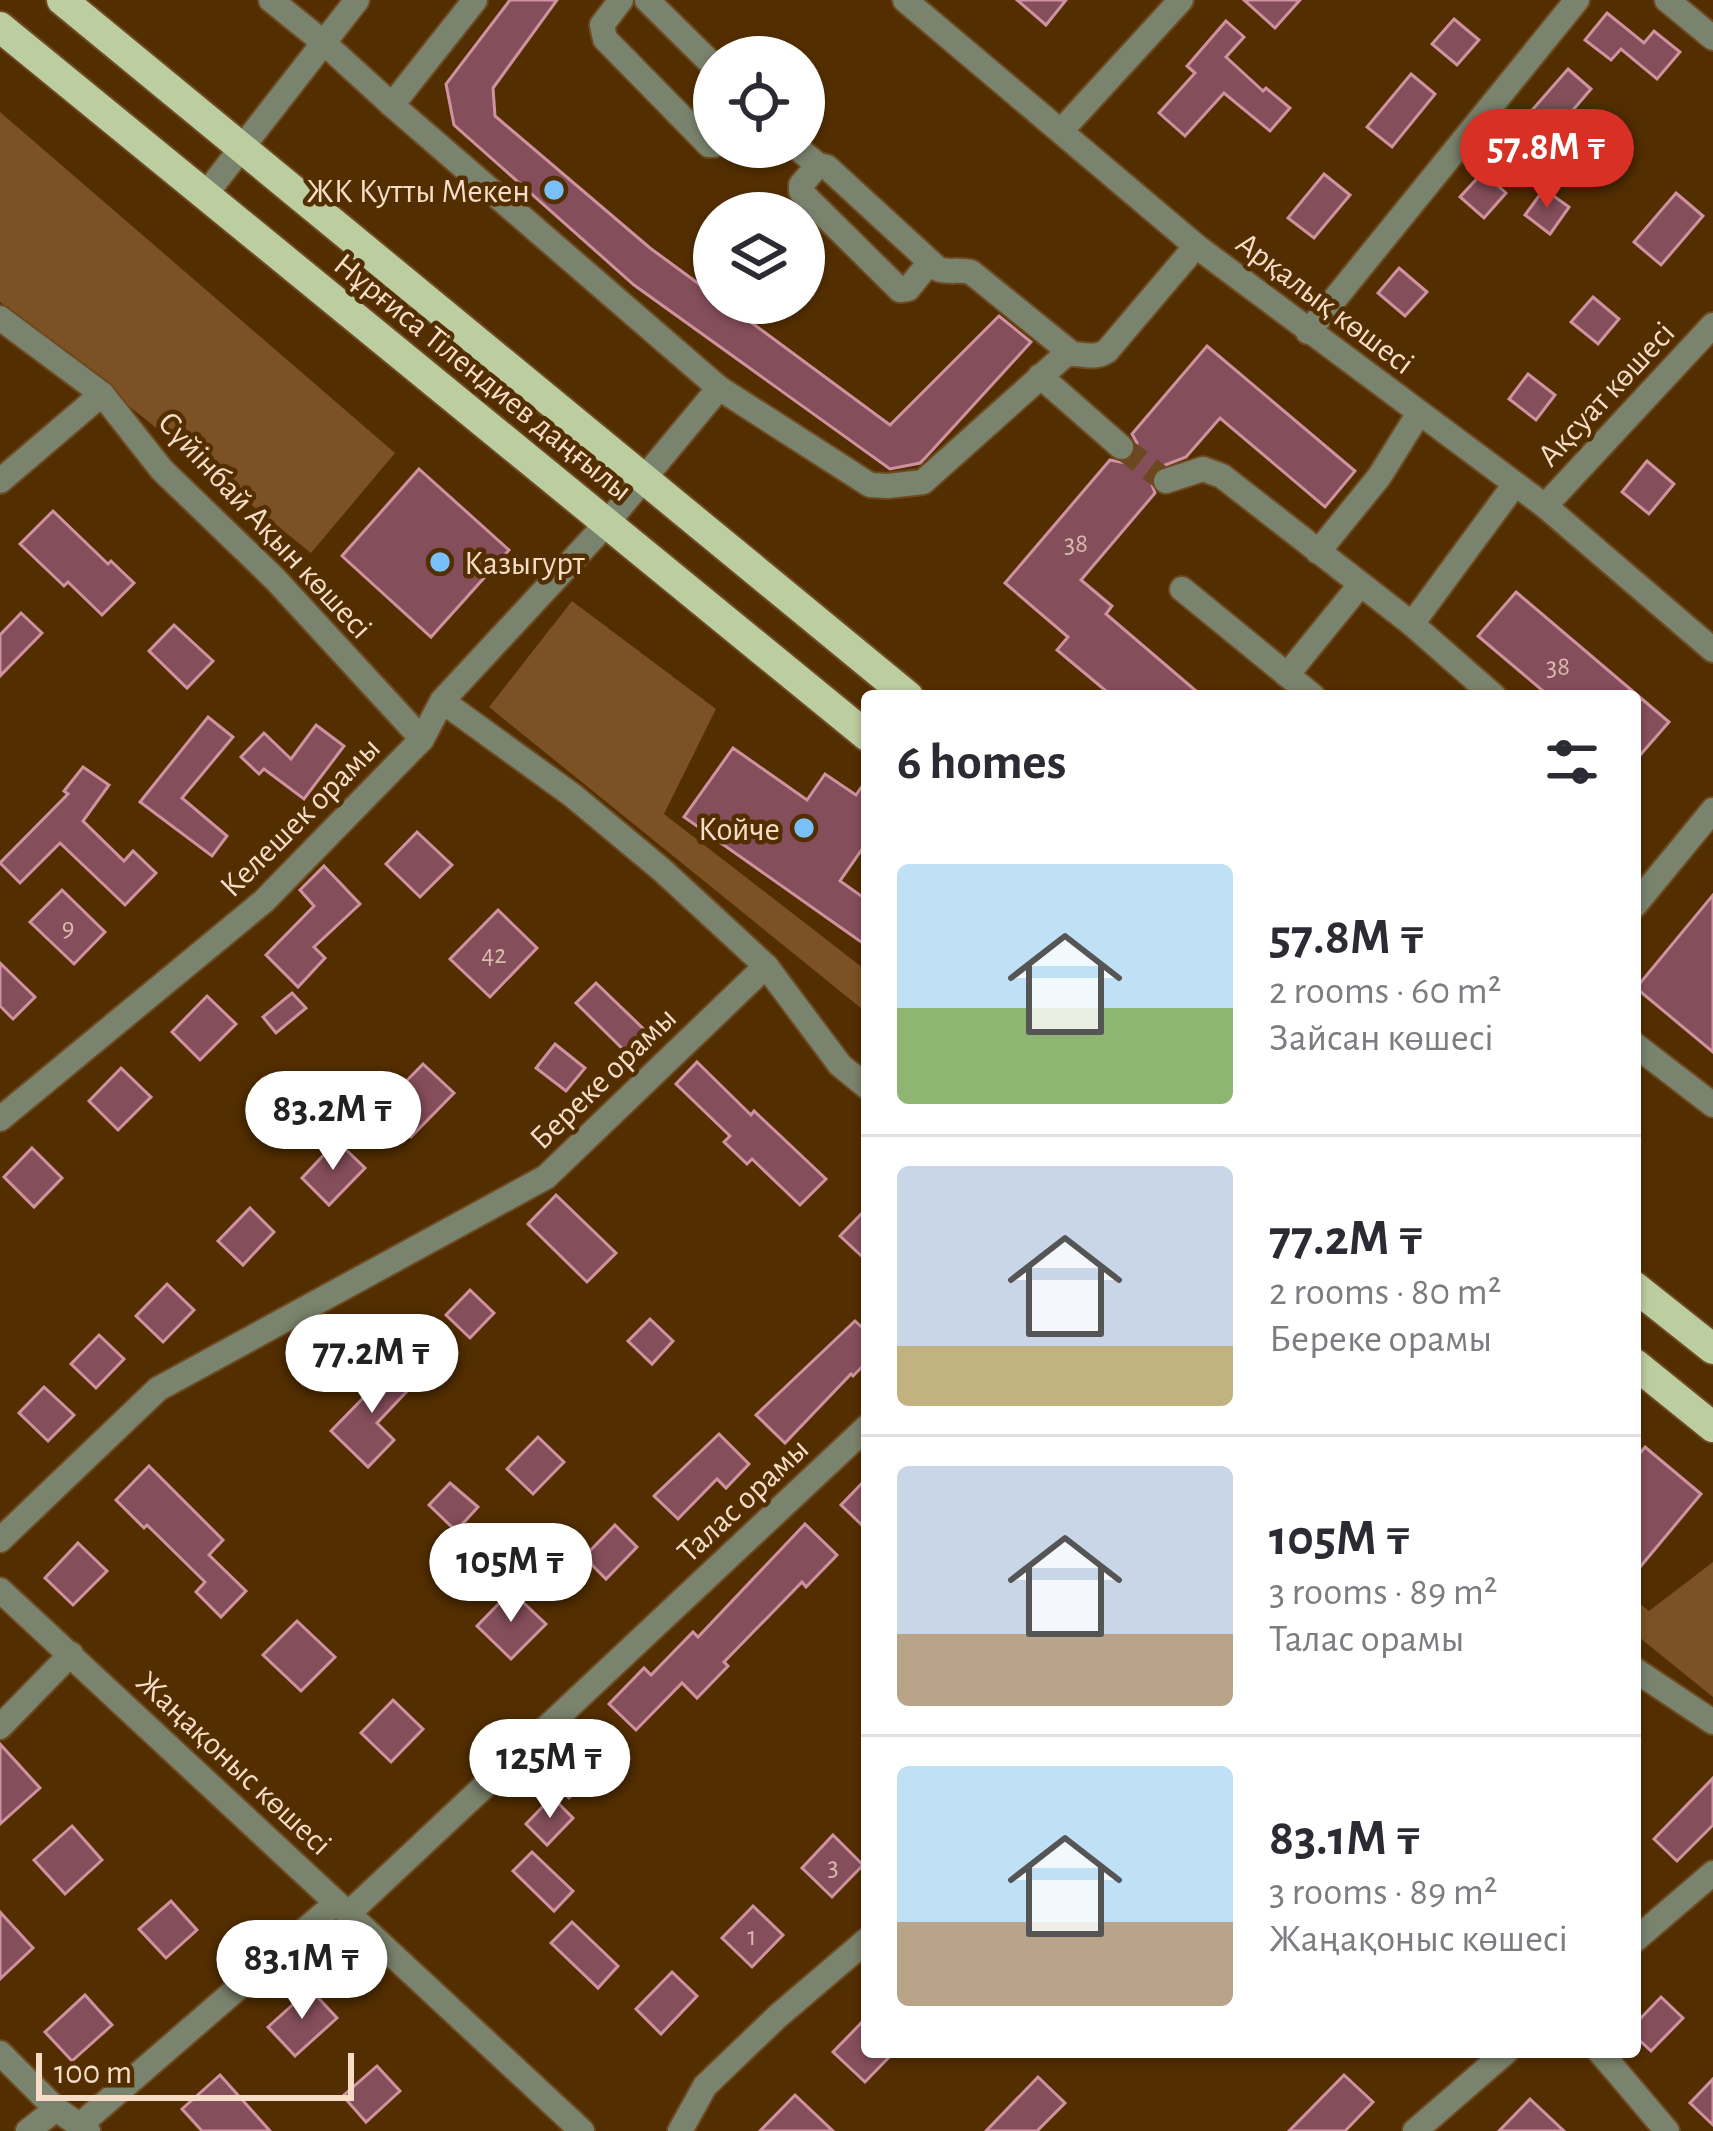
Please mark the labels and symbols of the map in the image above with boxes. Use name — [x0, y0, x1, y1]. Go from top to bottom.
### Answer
pin: 57.8M ₸ — [1436, 109, 1658, 211]
place label: ЖК Кутты Мекен — [306, 176, 530, 209]
marker: ЖК Кутты Мекен — [541, 177, 567, 203]
street label: Арқалық көшесі — [1230, 227, 1419, 381]
street label: Нұрғиса Тілендиев даңғылы — [327, 248, 638, 508]
street label: Ақсуат көшесі — [1532, 316, 1682, 473]
street label: Сүйінбай Ақын көшесі — [151, 406, 378, 646]
house number: 38 — [1064, 530, 1088, 557]
place label: Казыгурт — [464, 548, 586, 581]
marker: Казыгурт — [427, 549, 453, 575]
house number: 38 — [1546, 653, 1570, 680]
street label: Келешек орамы — [214, 731, 387, 904]
place label: Койче — [698, 814, 780, 847]
marker: Койче — [791, 815, 817, 841]
house number: 9 — [62, 914, 74, 941]
house number: 42 — [481, 941, 507, 968]
street label: Береке орамы — [524, 1001, 683, 1156]
pin: 83.2M ₸ — [222, 1071, 444, 1173]
pin: 77.2M ₸ — [261, 1314, 483, 1416]
street label: Талас орамы — [672, 1432, 815, 1569]
pin: 105M ₸ — [413, 1523, 609, 1625]
street label: Жаңақоныс көшесі — [130, 1666, 337, 1862]
pin: 125M ₸ — [452, 1719, 648, 1821]
house number: 3 — [827, 1853, 839, 1880]
pin: 83.1M ₸ — [191, 1920, 413, 2022]
house number: 1 — [747, 1923, 757, 1950]
scale bar — [36, 2047, 354, 2100]

